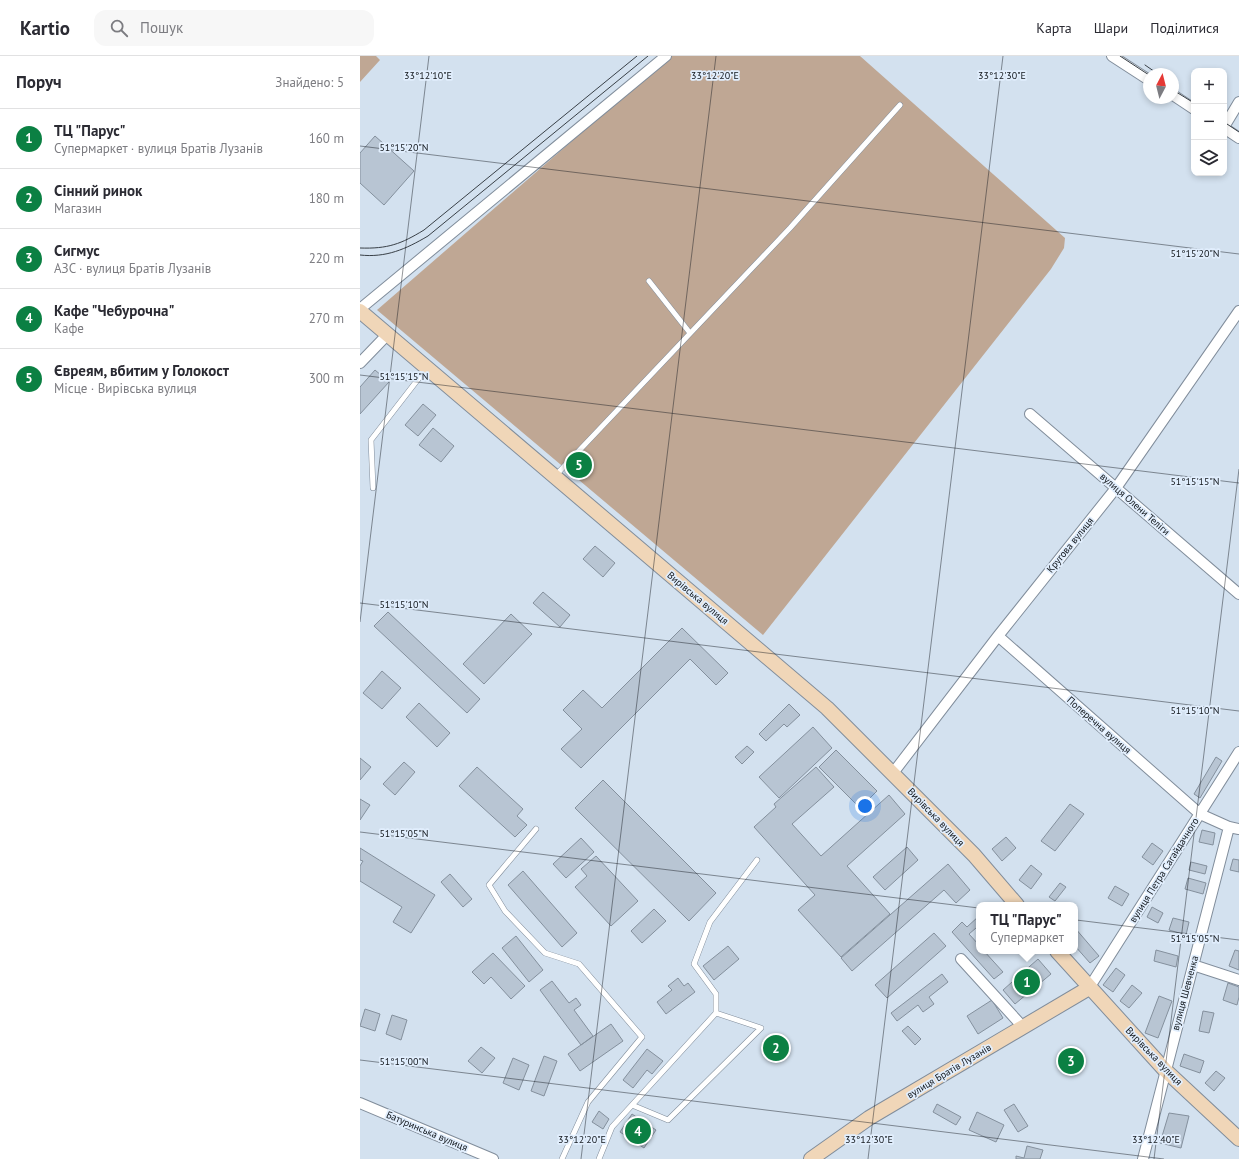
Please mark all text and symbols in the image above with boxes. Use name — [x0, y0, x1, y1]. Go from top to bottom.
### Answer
search box — [94, 10, 374, 46]
text: Kartio — [20, 16, 70, 40]
icon: search — [108, 17, 130, 39]
text: Пошук — [140, 18, 183, 37]
text: Карта — [1036, 19, 1072, 37]
text: Шари — [1094, 19, 1128, 37]
text: Поділитися — [1150, 19, 1219, 37]
north arrow — [1143, 68, 1179, 104]
map controls — [1191, 68, 1227, 176]
button: + — [1191, 68, 1227, 104]
text: 33°12'10"E — [404, 69, 452, 82]
text: 33°12'20"E — [691, 69, 739, 82]
text: 33°12'30"E — [978, 69, 1026, 82]
text: Поруч — [16, 71, 62, 93]
text: Знайдено: 5 — [275, 74, 344, 91]
button: − — [1191, 104, 1227, 140]
text: ТЦ "Парус" — [54, 121, 126, 140]
text: 1 — [25, 130, 33, 147]
text: 160 m — [309, 130, 344, 147]
text: Супермаркет · вулиця Братів Лузанів — [54, 140, 263, 157]
button: layers — [1191, 140, 1227, 176]
text: 51°15'20"N — [379, 141, 429, 154]
text: Сінний ринок — [54, 181, 142, 200]
text: 2 — [25, 190, 33, 207]
text: 180 m — [309, 190, 344, 207]
text: Магазин — [54, 200, 102, 217]
text: Сигмус — [54, 241, 100, 260]
text: 51°15'20"N — [1170, 247, 1220, 260]
text: 3 — [25, 250, 33, 267]
text: 220 m — [309, 250, 344, 267]
text: АЗС · вулиця Братів Лузанів — [54, 260, 211, 277]
text: Кафе "Чебурочна" — [54, 301, 174, 320]
text: 4 — [25, 310, 33, 327]
text: 270 m — [309, 310, 344, 327]
text: Кафе — [54, 320, 84, 337]
text: Євреям, вбитим у Голокост — [54, 361, 229, 380]
text: 5 — [25, 370, 33, 387]
text: 300 m — [309, 370, 344, 387]
text: 51°15'15"N — [379, 370, 429, 383]
text: Місце · Вирівська вулиця — [54, 380, 197, 397]
pin: 5 — [566, 450, 592, 480]
street label: вулиця Олени Теліги — [1097, 470, 1173, 538]
text: 51°15'15"N — [1170, 475, 1220, 488]
street label: Кругова вулиця — [1044, 514, 1097, 575]
street label: Вирівська вулиця — [665, 569, 732, 628]
text: 51°15'10"N — [379, 598, 429, 611]
street label: Поперечна вулиця — [1064, 694, 1134, 757]
text: 51°15'10"N — [1170, 704, 1220, 717]
street label: Вирівська вулиця — [905, 785, 967, 849]
your location — [855, 796, 875, 816]
street label: вулиця Петра Сагайдачного — [1126, 815, 1202, 925]
text: 51°15'05"N — [379, 827, 429, 840]
popup — [976, 902, 1078, 954]
text: ТЦ "Парус" — [990, 910, 1062, 929]
text: Супермаркет — [990, 929, 1064, 946]
text: 51°15'05"N — [1170, 932, 1220, 945]
street label: вулиця Шевченка — [1169, 954, 1201, 1032]
pin: 1 — [1014, 967, 1040, 997]
street label: Вирівська вулиця — [1123, 1024, 1185, 1088]
pin: 2 — [763, 1033, 789, 1063]
street label: вулиця Братів Лузанів — [904, 1041, 994, 1101]
pin: 3 — [1058, 1046, 1084, 1076]
text: 51°15'00"N — [379, 1055, 429, 1068]
street label: Батуринська вулиця — [384, 1108, 470, 1154]
pin: 4 — [625, 1116, 651, 1146]
text: 33°12'20"E — [558, 1133, 606, 1146]
text: 33°12'30"E — [845, 1133, 893, 1146]
text: 33°12'40"E — [1132, 1133, 1180, 1146]

